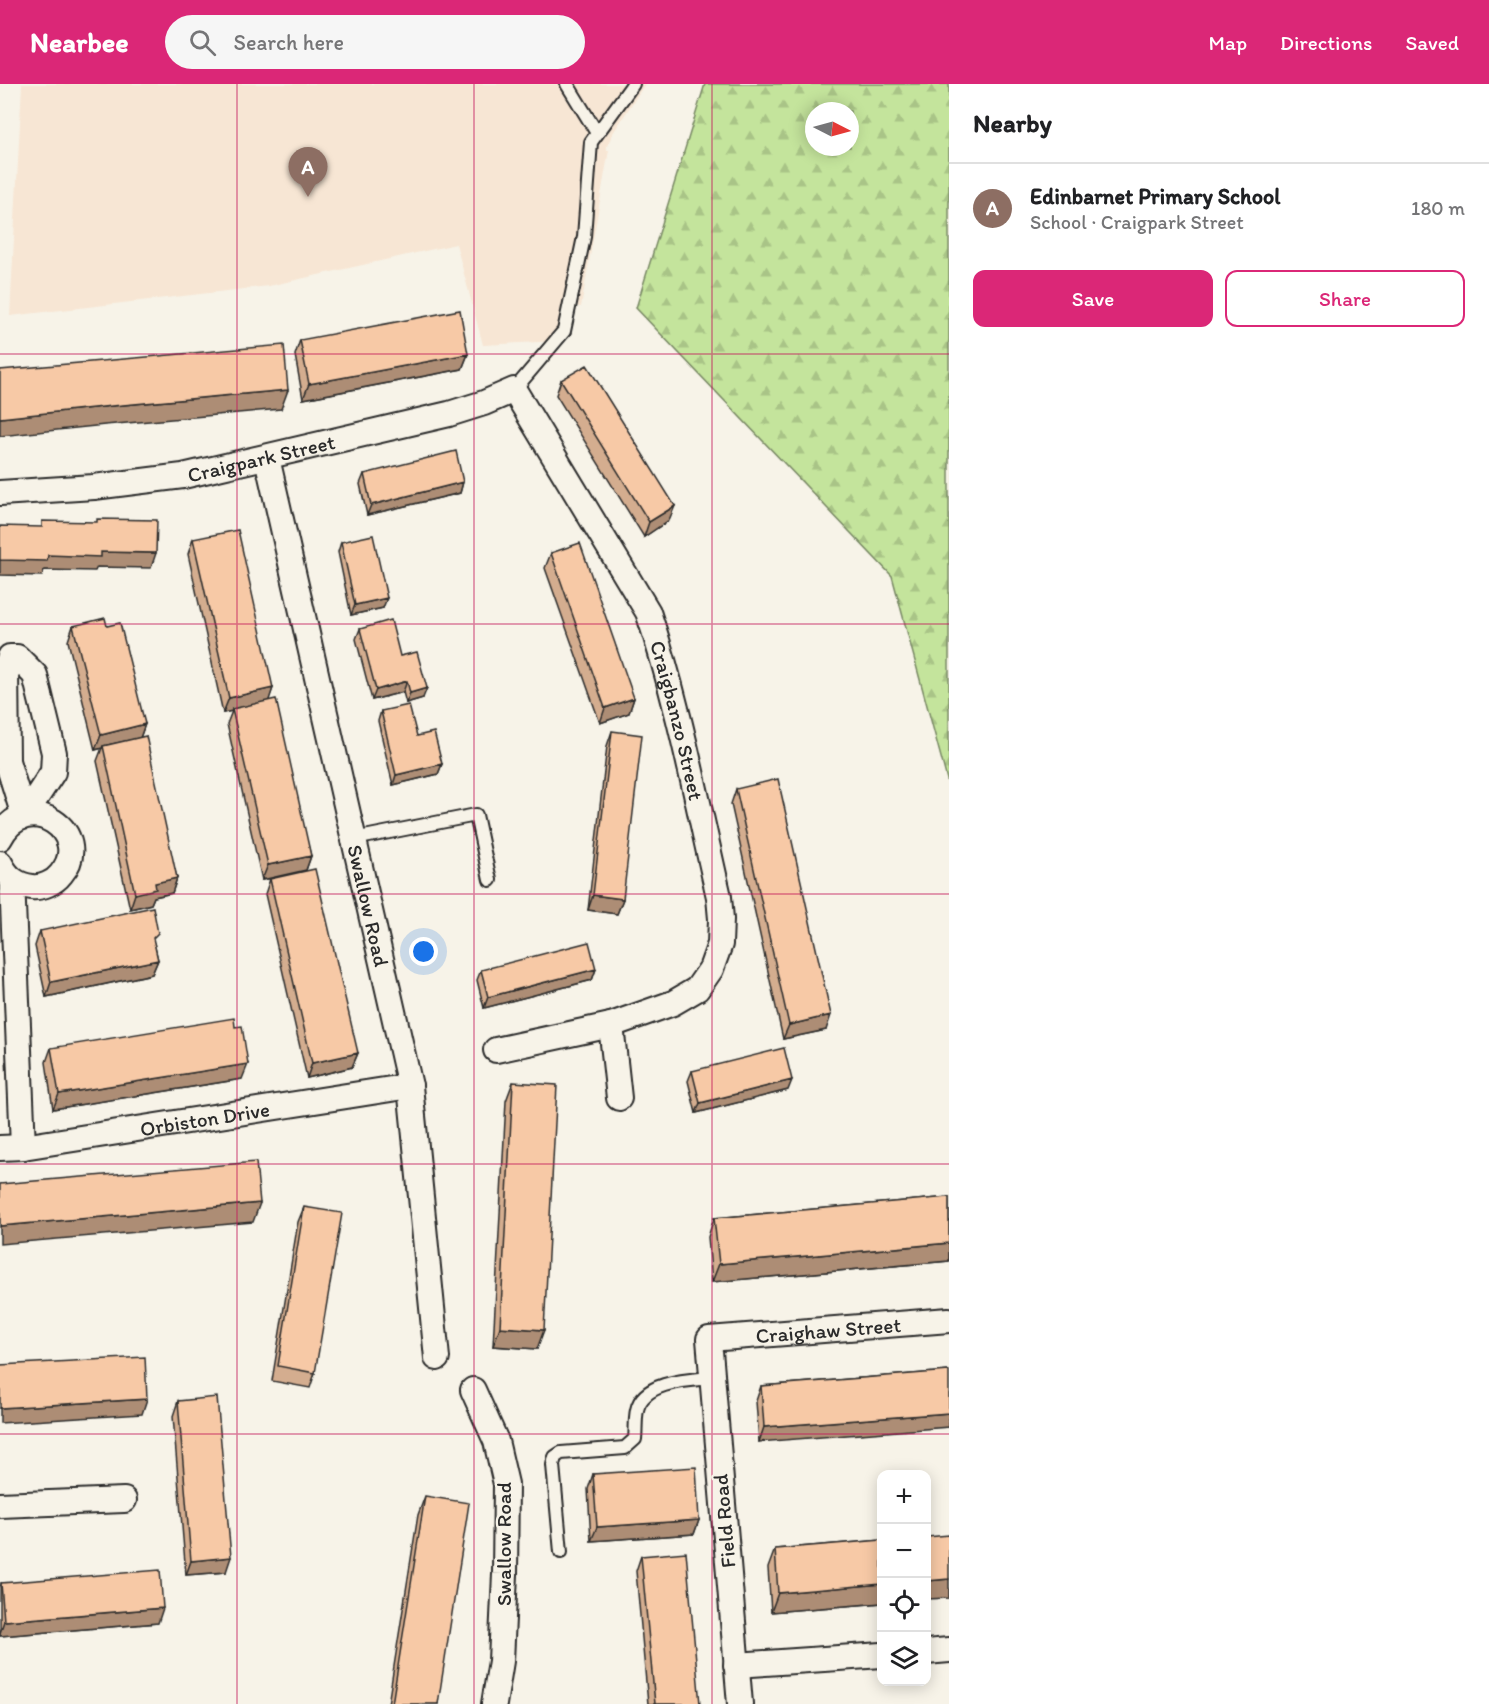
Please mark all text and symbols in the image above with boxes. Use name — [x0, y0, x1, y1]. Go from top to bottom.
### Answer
search box — [165, 15, 585, 69]
text: Nearbee — [30, 25, 129, 59]
icon: search — [186, 26, 219, 59]
text: Search here — [234, 29, 344, 56]
text: Map — [1209, 30, 1247, 55]
text: Directions — [1280, 30, 1372, 55]
text: Saved — [1405, 30, 1459, 55]
north arrow — [805, 102, 859, 156]
text: Nearby — [973, 107, 1052, 139]
pin: A — [288, 147, 328, 197]
text: Edinbarnet Primary School — [1030, 183, 1280, 210]
text: A — [986, 196, 999, 220]
text: 180 m — [1411, 196, 1465, 220]
text: School · Craigpark Street — [1030, 210, 1244, 234]
button: Save — [973, 270, 1213, 327]
button: Share — [1225, 270, 1465, 327]
street label: Craigpark Street — [185, 429, 337, 487]
street label: Craigbanzo Street — [645, 637, 710, 803]
street label: Swallow Road — [343, 842, 395, 969]
your location — [409, 937, 438, 966]
street label: Orbiston Drive — [138, 1096, 271, 1141]
street label: Craighaw Street — [755, 1311, 902, 1348]
map controls — [877, 1470, 931, 1686]
button: + — [877, 1470, 931, 1524]
street label: Field Road — [707, 1472, 741, 1569]
street label: Swallow Road — [491, 1482, 516, 1606]
button: − — [877, 1524, 931, 1578]
button: locate — [877, 1578, 931, 1632]
button: layers — [877, 1632, 931, 1686]

